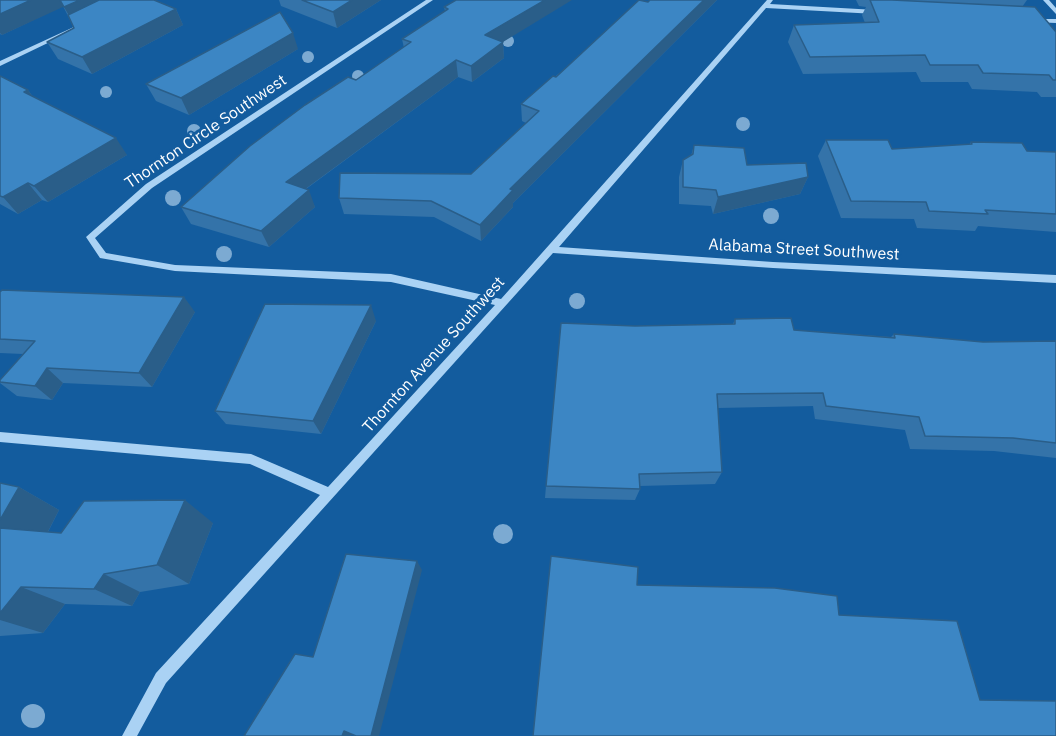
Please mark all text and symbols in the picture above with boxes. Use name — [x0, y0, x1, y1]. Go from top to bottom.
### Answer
street label: Thornton Circle Southwest — [122, 71, 290, 193]
street label: Alabama Street Southwest — [708, 235, 900, 265]
street label: Thornton Avenue Southwest — [359, 273, 509, 437]

